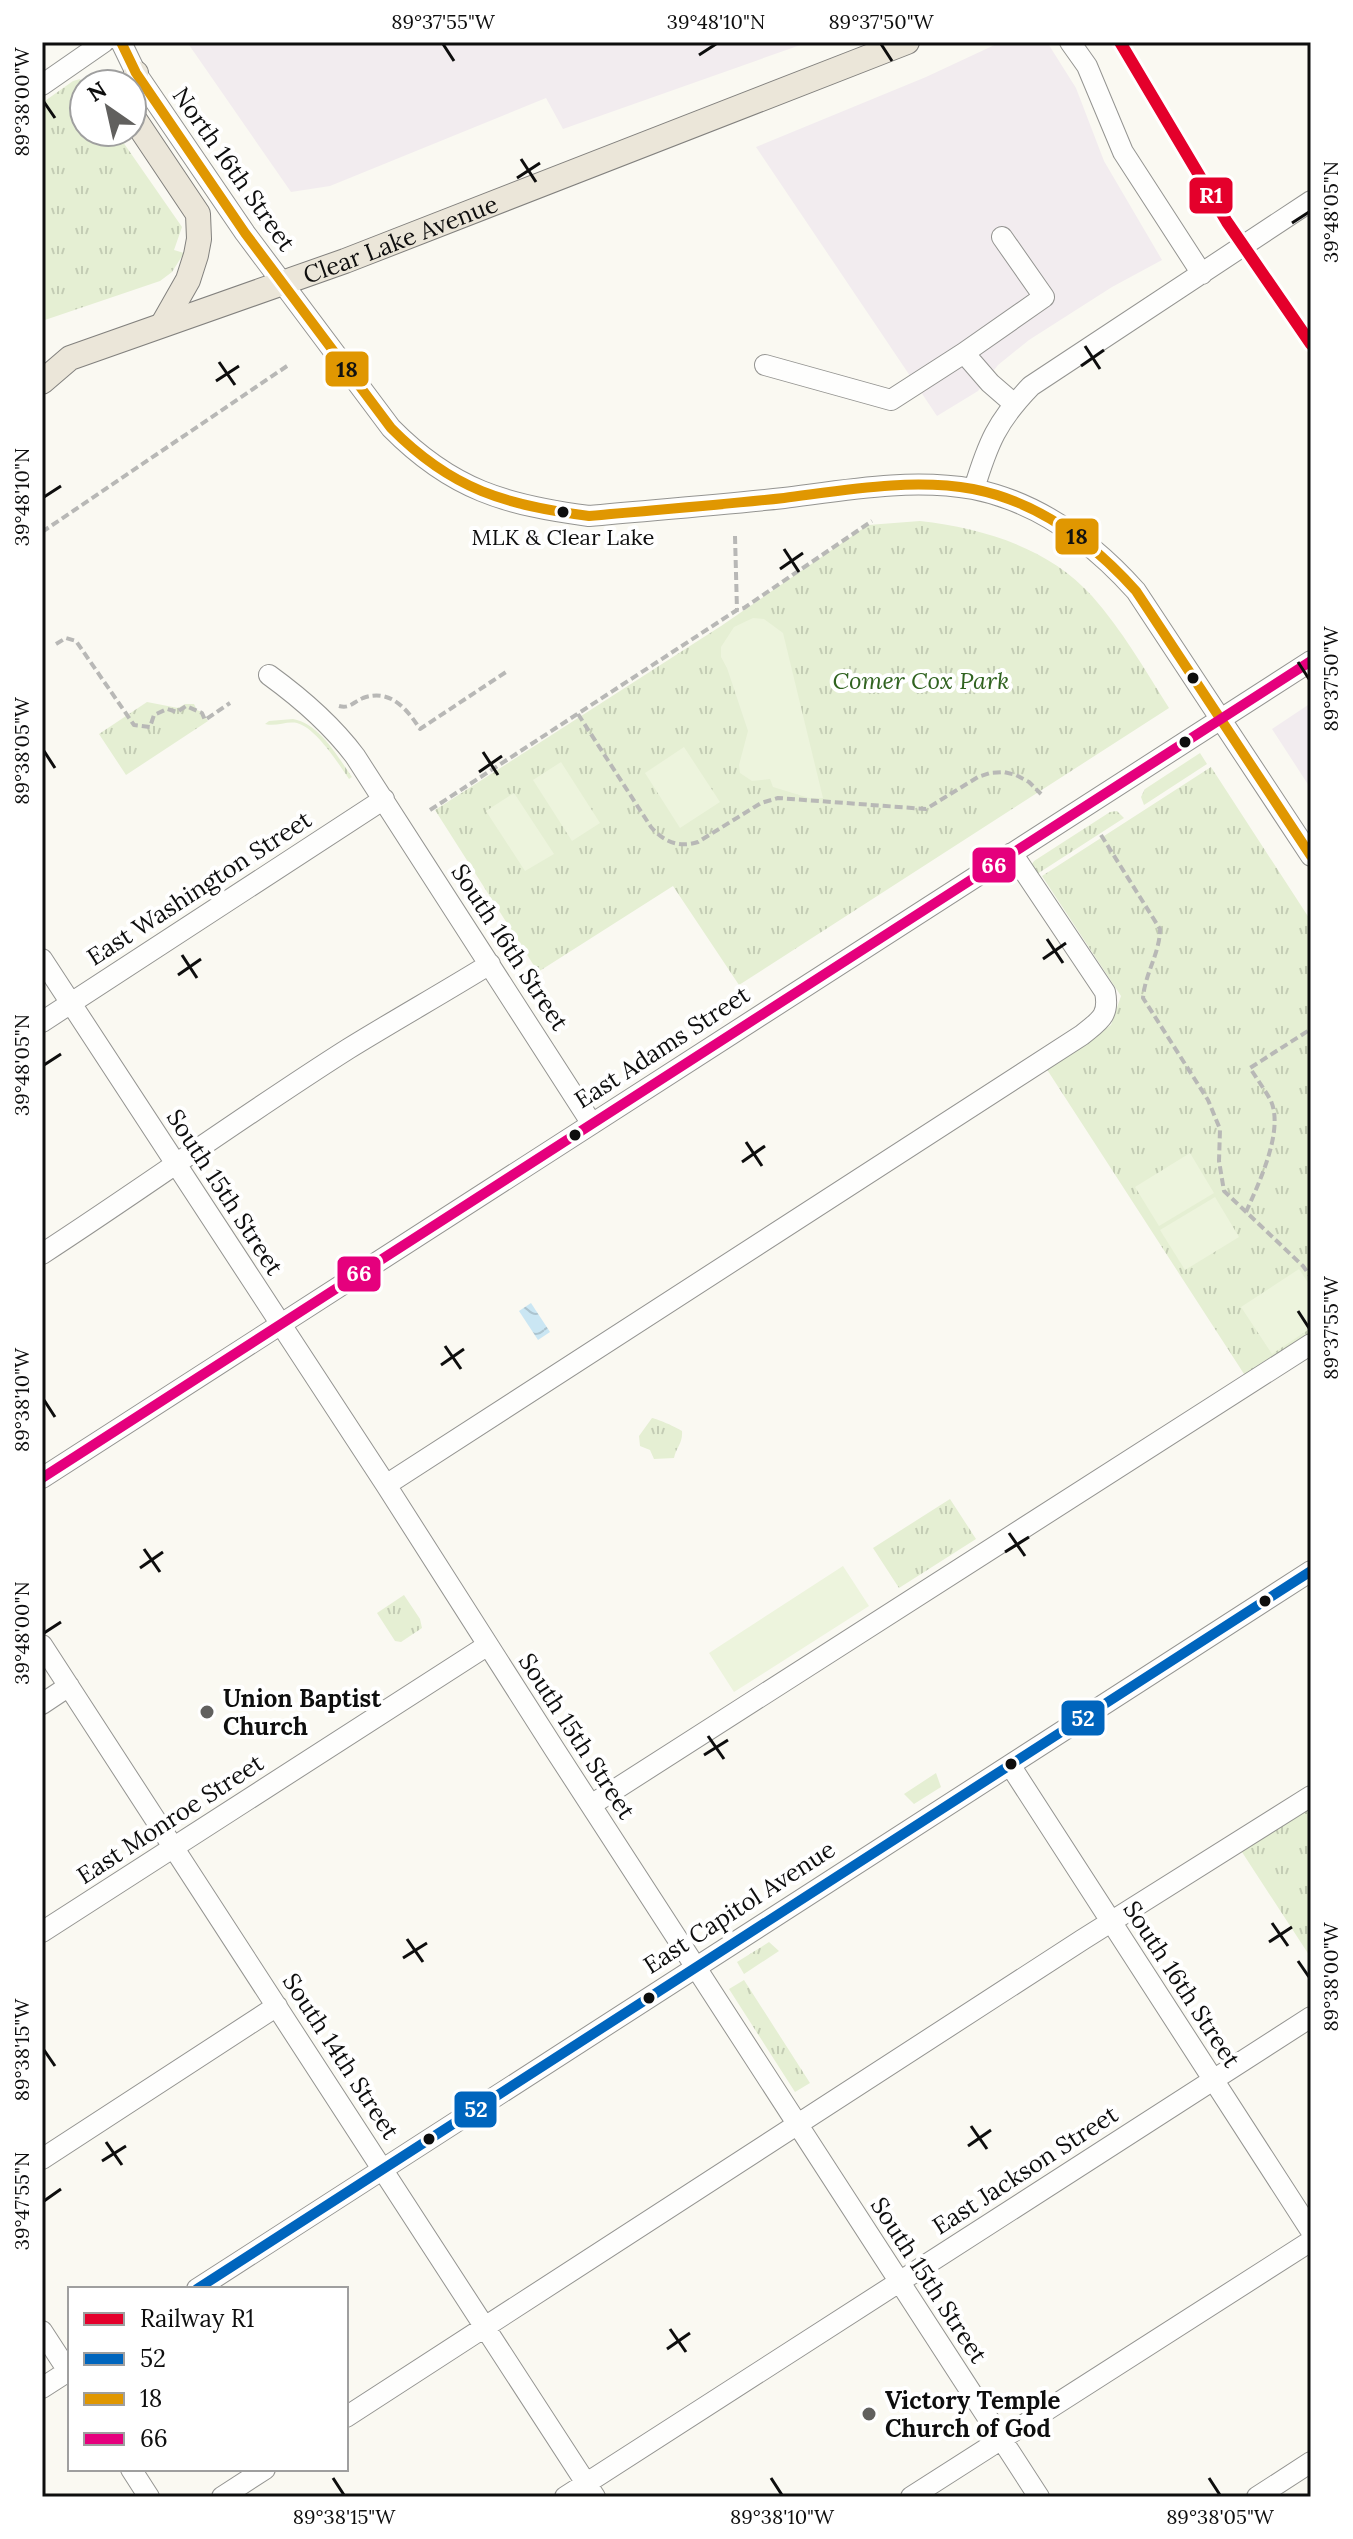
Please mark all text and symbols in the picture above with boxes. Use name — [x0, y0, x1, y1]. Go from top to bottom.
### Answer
text: 89°37'55"W — [391, 9, 496, 34]
text: 39°48'10"N — [667, 9, 765, 34]
text: 89°37'50"W — [829, 9, 935, 34]
text: 89°38'00"W — [9, 46, 34, 156]
north arrow — [68, 68, 148, 148]
text: N — [82, 75, 112, 108]
street label: North 16th Street — [166, 81, 303, 258]
text: 39°48'05"N — [1318, 161, 1343, 263]
line badge: R1 — [1188, 176, 1234, 215]
text: R1 — [1199, 181, 1223, 209]
street label: Clear Lake Avenue — [299, 188, 502, 290]
line badge: 18 — [324, 350, 370, 388]
text: 18 — [336, 355, 358, 383]
text: 39°48'10"N — [9, 448, 34, 546]
marker: MLK & Clear Lake — [555, 504, 571, 520]
line badge: 18 — [1054, 517, 1100, 556]
text: 18 — [1066, 522, 1088, 550]
place label: MLK & Clear Lake — [472, 523, 654, 551]
text: 89°37'50"W — [1318, 625, 1343, 731]
park label: Comer Cox Park — [832, 665, 1010, 696]
unlabelled marker — [1185, 670, 1201, 686]
text: 89°38'05"W — [9, 696, 34, 805]
unlabelled marker — [1177, 734, 1193, 750]
street label: East Washington Street — [81, 803, 318, 972]
line badge: 66 — [971, 846, 1017, 884]
text: 66 — [981, 851, 1007, 879]
street label: South 16th Street — [445, 858, 576, 1037]
street label: East Adams Street — [569, 978, 756, 1115]
text: 39°48'05"N — [9, 1014, 34, 1116]
street label: South 15th Street — [160, 1103, 291, 1281]
unlabelled marker — [567, 1127, 583, 1143]
line badge: 66 — [336, 1255, 382, 1293]
text: 66 — [346, 1259, 372, 1287]
text: 89°37'55"W — [1318, 1275, 1343, 1380]
text: 89°38'10"W — [9, 1347, 34, 1452]
text: 39°48'00"N — [9, 1581, 34, 1685]
unlabelled marker — [1257, 1593, 1273, 1609]
street label: South 15th Street — [512, 1647, 643, 1825]
place label: Union Baptist Church — [223, 1683, 382, 1742]
line badge: 52 — [1060, 1699, 1106, 1737]
marker: Union Baptist Church — [198, 1703, 216, 1721]
text: 52 — [1071, 1704, 1095, 1732]
street label: East Monroe Street — [71, 1747, 270, 1891]
unlabelled marker — [1003, 1756, 1019, 1772]
street label: East Capitol Avenue — [637, 1833, 841, 1981]
street label: South 16th Street — [1117, 1895, 1248, 2074]
text: 89°38'00"W — [1318, 1921, 1343, 2031]
street label: South 14th Street — [276, 1967, 407, 2145]
unlabelled marker — [641, 1990, 657, 2006]
text: 89°38'15"W — [9, 1998, 34, 2101]
line badge: 52 — [453, 2090, 498, 2129]
text: 52 — [464, 2095, 488, 2123]
street label: East Jackson Street — [927, 2098, 1124, 2241]
unlabelled marker — [421, 2131, 437, 2147]
text: 39°47'55"N — [9, 2152, 34, 2250]
street label: South 15th Street — [864, 2191, 995, 2369]
legend — [68, 2287, 348, 2471]
text: Railway R1 — [140, 2303, 255, 2334]
text: 52 — [140, 2343, 166, 2374]
text: 18 — [140, 2383, 162, 2414]
place label: Victory Temple Church of God — [885, 2385, 1061, 2444]
marker: Victory Temple Church of God — [860, 2405, 878, 2423]
text: 66 — [140, 2423, 168, 2454]
text: 89°38'15"W — [293, 2504, 396, 2529]
text: 89°38'10"W — [730, 2504, 835, 2529]
text: 89°38'05"W — [1166, 2504, 1275, 2529]

